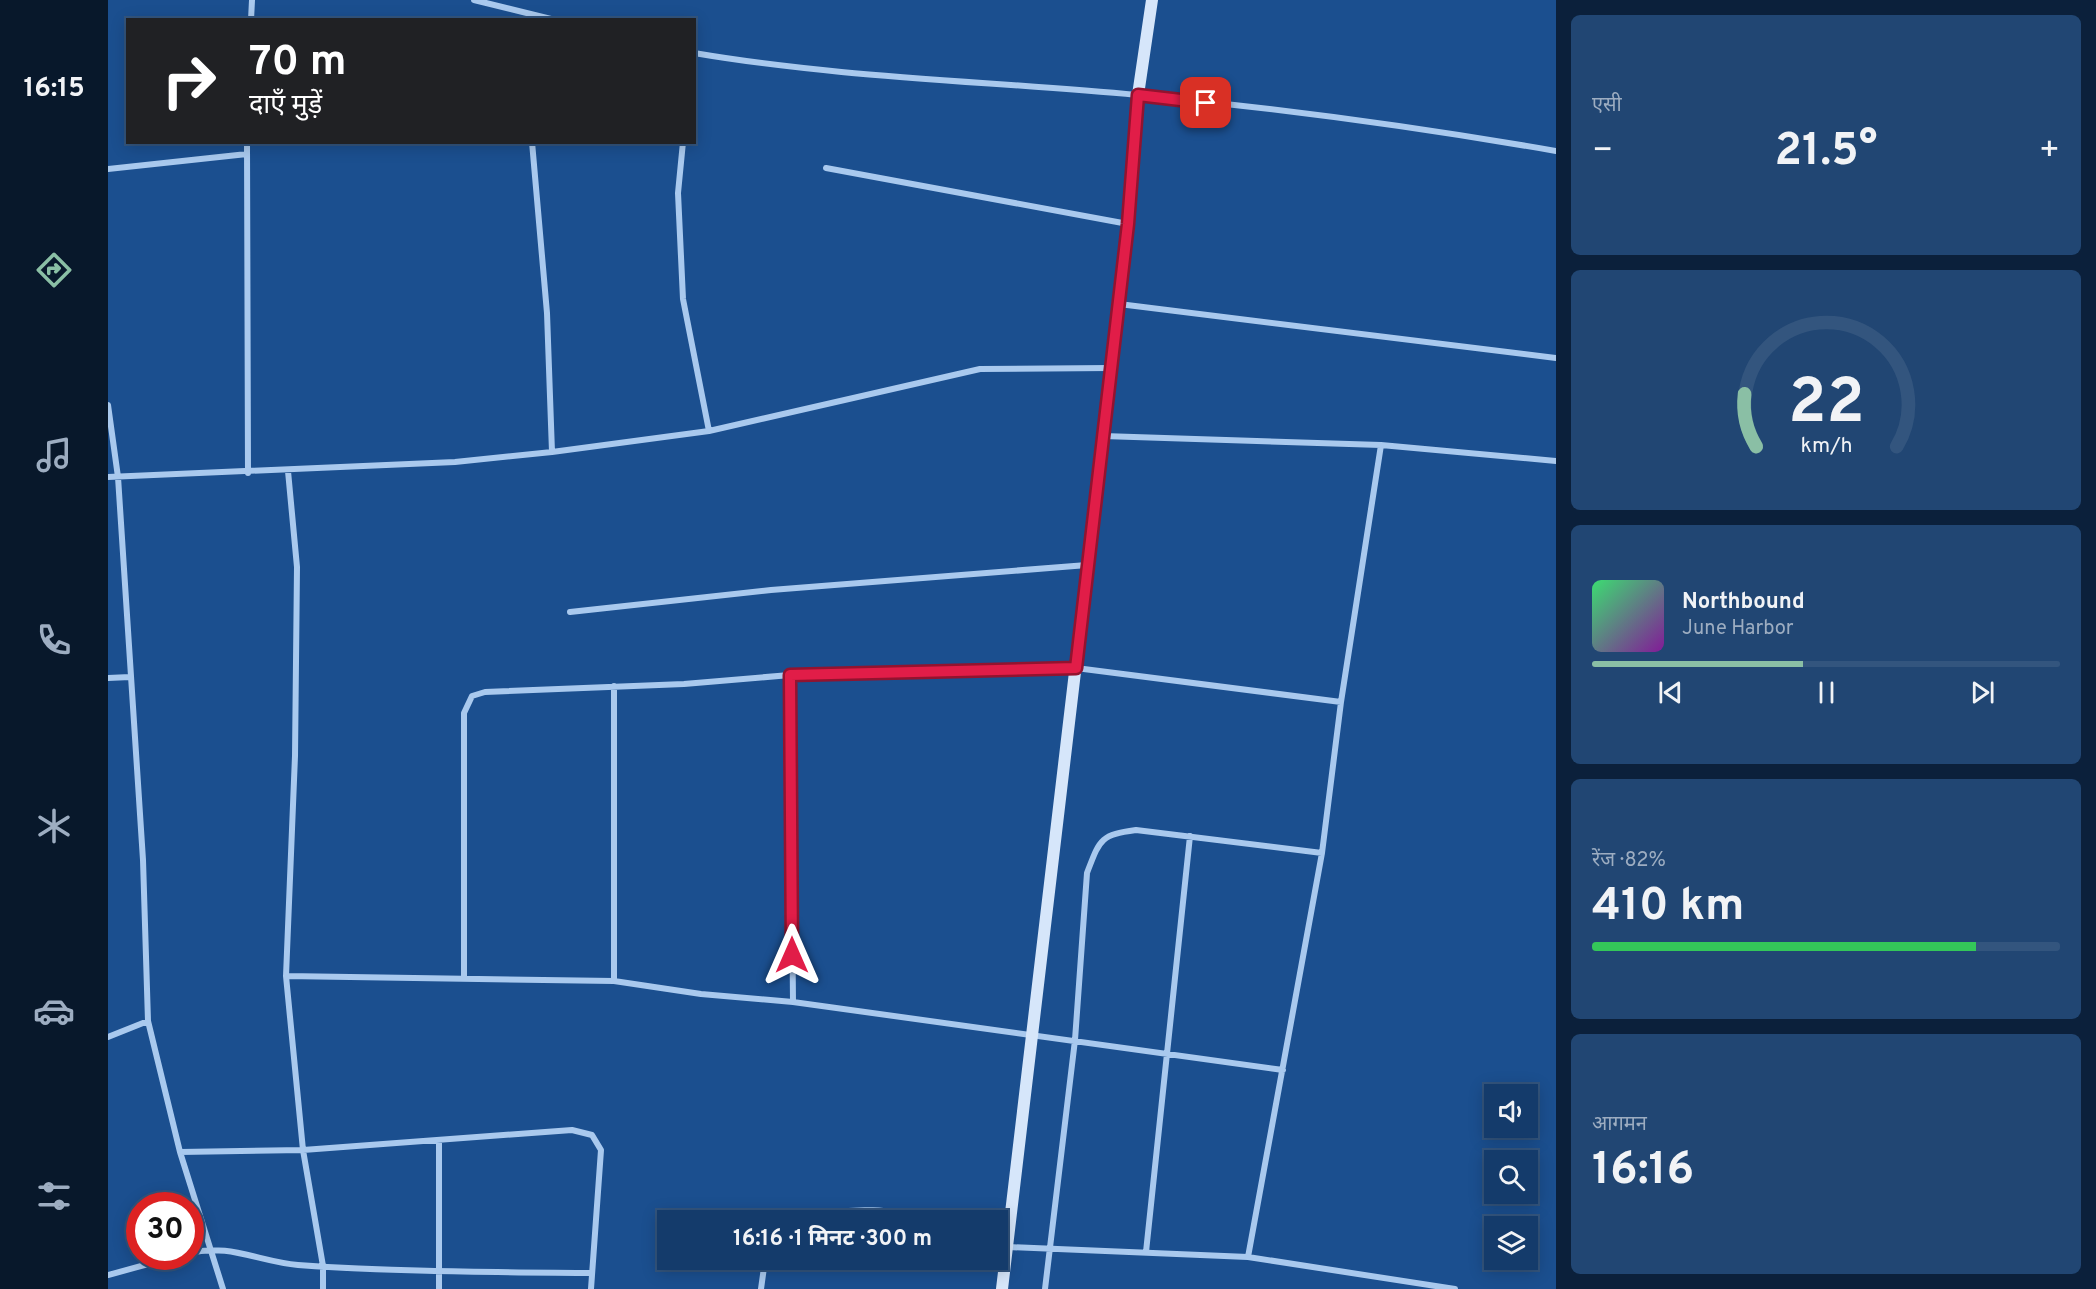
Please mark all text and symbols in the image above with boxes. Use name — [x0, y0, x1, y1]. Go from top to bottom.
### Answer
text: 70 m — [249, 37, 347, 90]
icon: right — [150, 42, 228, 120]
text: 16:15 — [23, 72, 85, 106]
pin — [1180, 77, 1231, 128]
icon: arrive — [1189, 86, 1222, 119]
text: दाएँ मुड़ें — [249, 89, 322, 123]
text: एसी — [1592, 93, 1622, 119]
text: 21.5° — [1775, 124, 1877, 181]
text: − — [1592, 131, 1613, 173]
text: + — [2039, 131, 2060, 173]
icon: directions — [33, 249, 75, 291]
text: 22 — [1788, 366, 1864, 445]
text: km/h — [1800, 433, 1852, 460]
icon: music — [33, 434, 75, 476]
text: Northbound — [1682, 589, 1805, 616]
text: June Harbor — [1682, 616, 1794, 642]
icon: phone — [33, 619, 75, 661]
icon: previous — [1654, 676, 1687, 709]
icon: pause — [1810, 676, 1843, 709]
icon: next — [1966, 676, 1999, 709]
icon: climate — [33, 805, 75, 847]
text: रेंज · 82% — [1592, 848, 1666, 874]
text: 410 km — [1592, 879, 1744, 936]
position arrow — [760, 923, 824, 987]
icon: car — [33, 990, 75, 1032]
map controls — [1484, 1084, 1538, 1270]
button: sound — [1484, 1084, 1538, 1138]
text: आगमन — [1592, 1112, 1647, 1138]
text: 16:16 — [1592, 1143, 1694, 1200]
button: search — [1484, 1150, 1538, 1204]
icon: filters — [33, 1175, 75, 1217]
speed limit sign: 30 — [126, 1192, 204, 1270]
button: layers — [1484, 1216, 1538, 1270]
text: 16:16 · 1 मिनट · 300 m — [733, 1226, 932, 1253]

